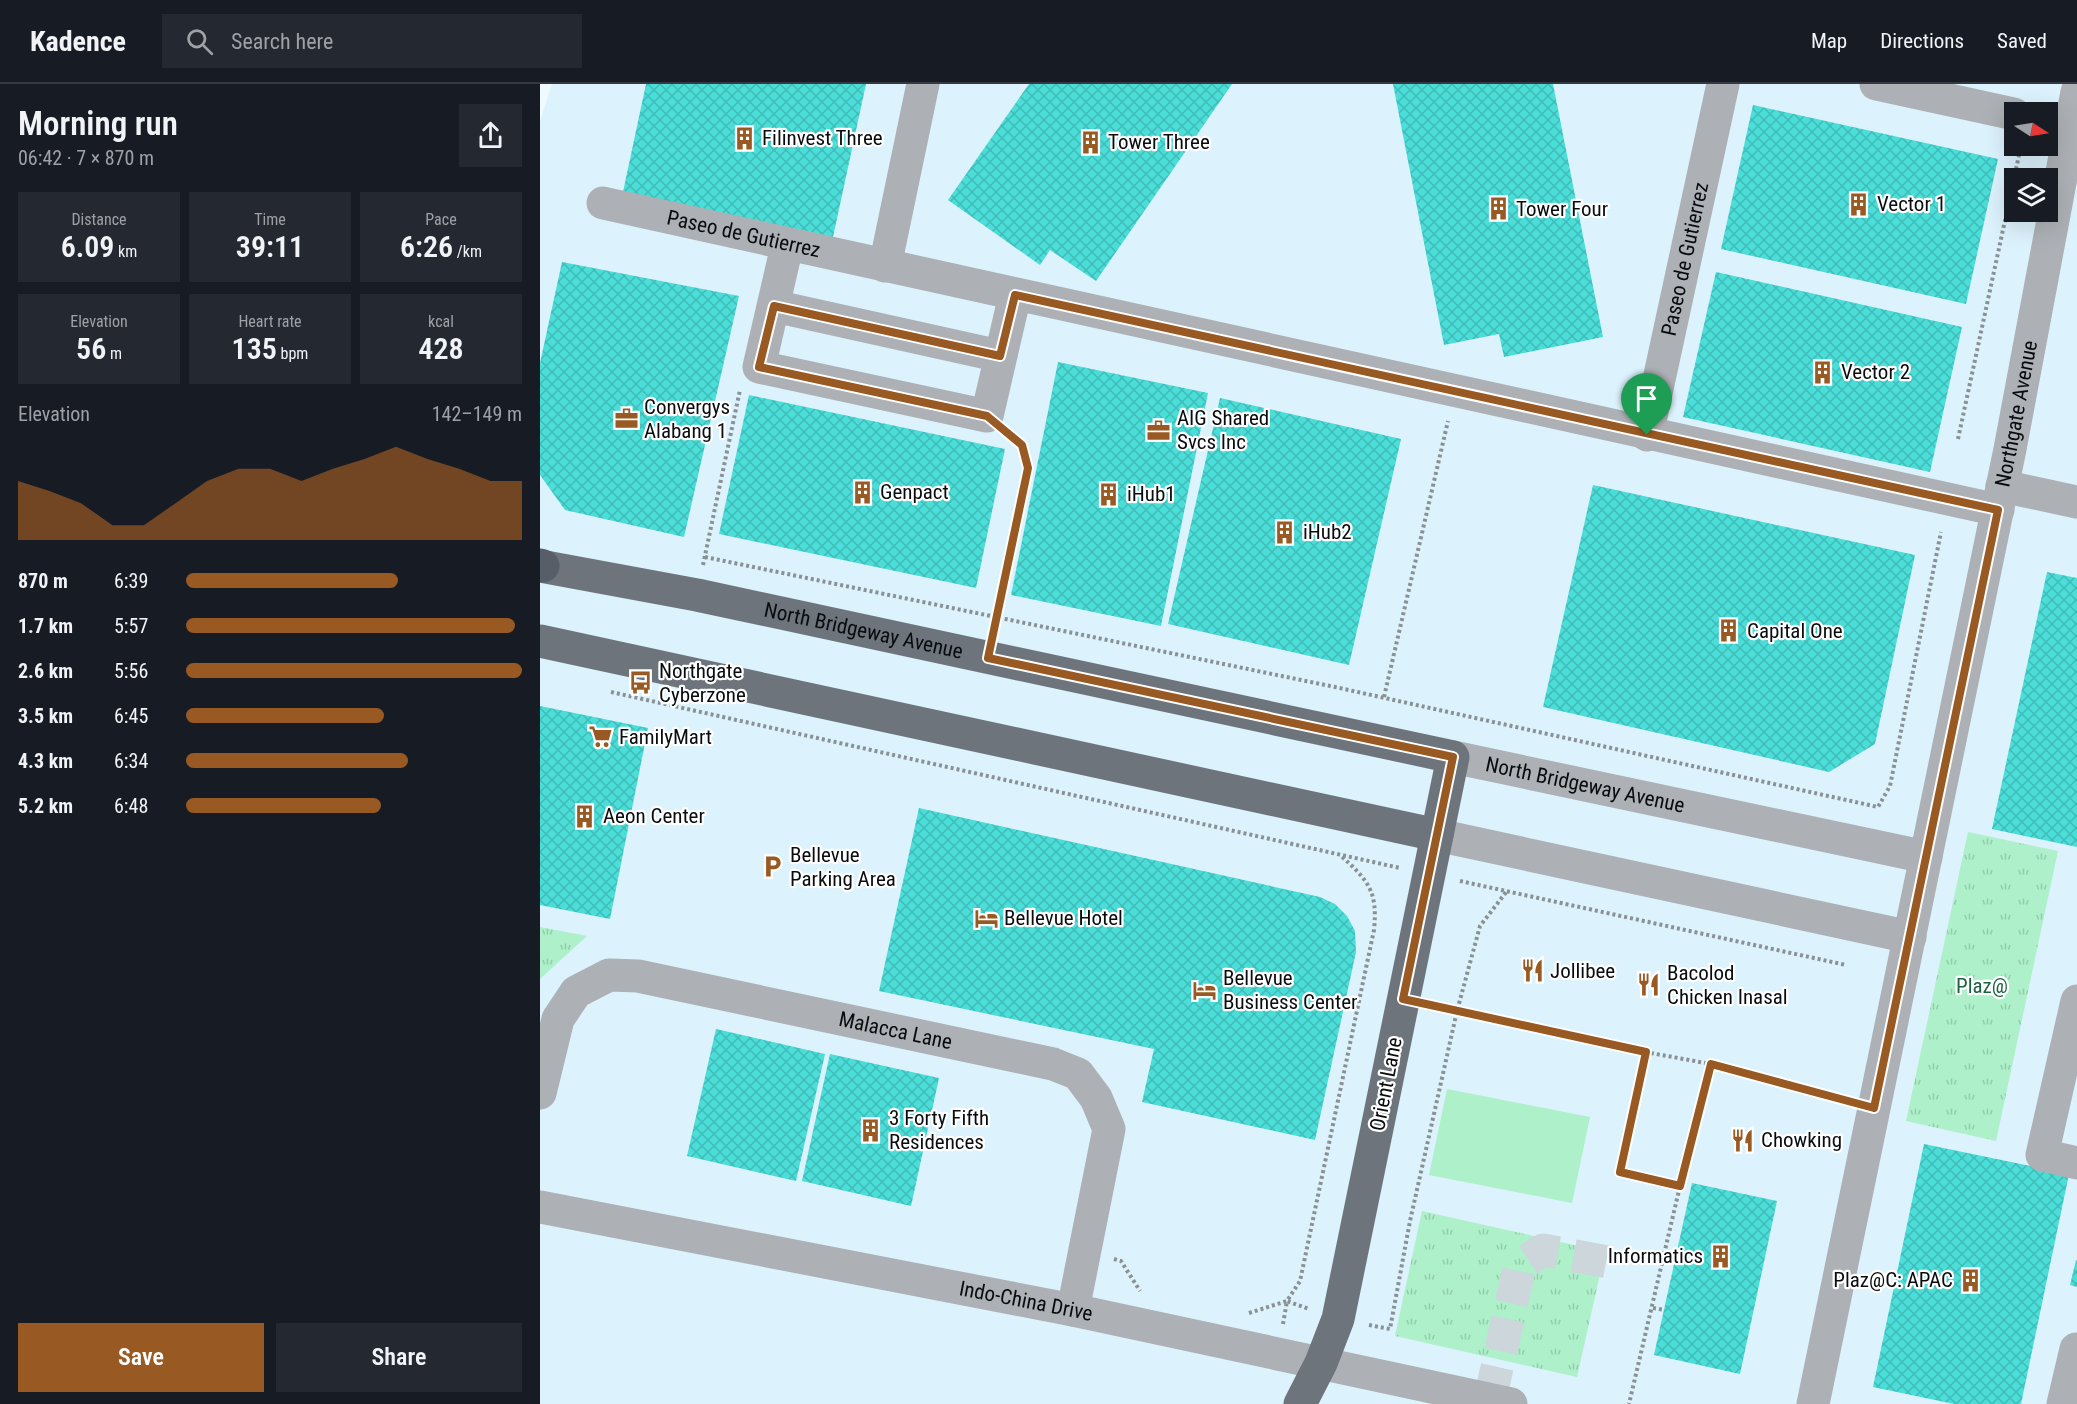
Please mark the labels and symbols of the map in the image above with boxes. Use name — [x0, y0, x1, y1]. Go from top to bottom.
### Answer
north arrow — [2004, 102, 2058, 156]
building icon: Filinvest Three — [731, 125, 757, 151]
place label: Filinvest Three — [762, 126, 883, 150]
building icon: Tower Three — [1077, 129, 1103, 155]
place label: Tower Three — [1108, 130, 1210, 154]
street label: Paseo de Gutierrez — [1657, 180, 1713, 338]
building icon: Vector 1 — [1846, 191, 1872, 217]
place label: Vector 1 — [1877, 192, 1946, 216]
building icon: Tower Four — [1485, 196, 1511, 222]
place label: Tower Four — [1516, 197, 1608, 221]
street label: Paseo de Gutierrez — [665, 205, 823, 263]
street label: Northgate Avenue — [1990, 338, 2042, 489]
building icon: Vector 2 — [1810, 359, 1836, 385]
place label: Vector 2 — [1841, 360, 1910, 384]
pin — [1621, 373, 1672, 435]
place label: Convergys Alabang 1 — [644, 395, 730, 443]
office icon: Convergys Alabang 1 — [613, 406, 639, 432]
place label: AIG Shared Svcs Inc — [1177, 406, 1269, 454]
office icon: AIG Shared Svcs Inc — [1146, 417, 1172, 443]
building icon: Genpact — [849, 479, 875, 505]
place label: Genpact — [880, 480, 949, 504]
building icon: iHub1 — [1096, 481, 1122, 507]
place label: iHub1 — [1127, 482, 1176, 506]
building icon: iHub2 — [1272, 519, 1298, 545]
place label: iHub2 — [1303, 520, 1352, 544]
street label: North Bridgeway Avenue — [762, 598, 965, 664]
building icon: Capital One — [1716, 618, 1742, 644]
place label: Capital One — [1747, 619, 1843, 643]
place label: Northgate Cyberzone — [659, 659, 746, 707]
bus stop icon: Northgate Cyberzone — [628, 670, 654, 696]
supermarket icon: FamilyMart — [588, 724, 614, 750]
place label: FamilyMart — [619, 725, 712, 749]
street label: North Bridgeway Avenue — [1483, 752, 1687, 818]
building icon: Aeon Center — [572, 803, 598, 829]
place label: Aeon Center — [603, 804, 705, 828]
place label: Bellevue Parking Area — [790, 843, 896, 891]
parking icon: Bellevue Parking Area — [759, 854, 785, 880]
hotel icon: Bellevue Hotel — [973, 905, 999, 931]
place label: Bellevue Hotel — [1004, 906, 1123, 930]
restaurant icon: Jollibee — [1519, 958, 1545, 984]
place label: Jollibee — [1550, 959, 1615, 983]
place label: Bacolod Chicken Inasal — [1667, 961, 1788, 1009]
place label: Bellevue Business Center — [1223, 966, 1357, 1014]
restaurant icon: Bacolod Chicken Inasal — [1636, 972, 1662, 998]
park label: Plaz@ — [1956, 974, 2008, 998]
hotel icon: Bellevue Business Center — [1192, 977, 1218, 1003]
street label: Malacca Lane — [837, 1007, 955, 1054]
street label: Orient Lane — [1365, 1035, 1407, 1133]
place label: 3 Forty Fifth Residences — [889, 1106, 989, 1154]
building icon: 3 Forty Fifth Residences — [858, 1117, 884, 1143]
restaurant icon: Chowking — [1730, 1127, 1756, 1153]
place label: Chowking — [1761, 1128, 1842, 1152]
building icon: Informatics — [1708, 1243, 1734, 1269]
place label: Informatics — [1608, 1244, 1703, 1268]
building icon: Plaz@C: APAC — [1958, 1267, 1984, 1293]
place label: Plaz@C: APAC — [1833, 1268, 1953, 1292]
street label: Indo-China Drive — [957, 1276, 1095, 1326]

